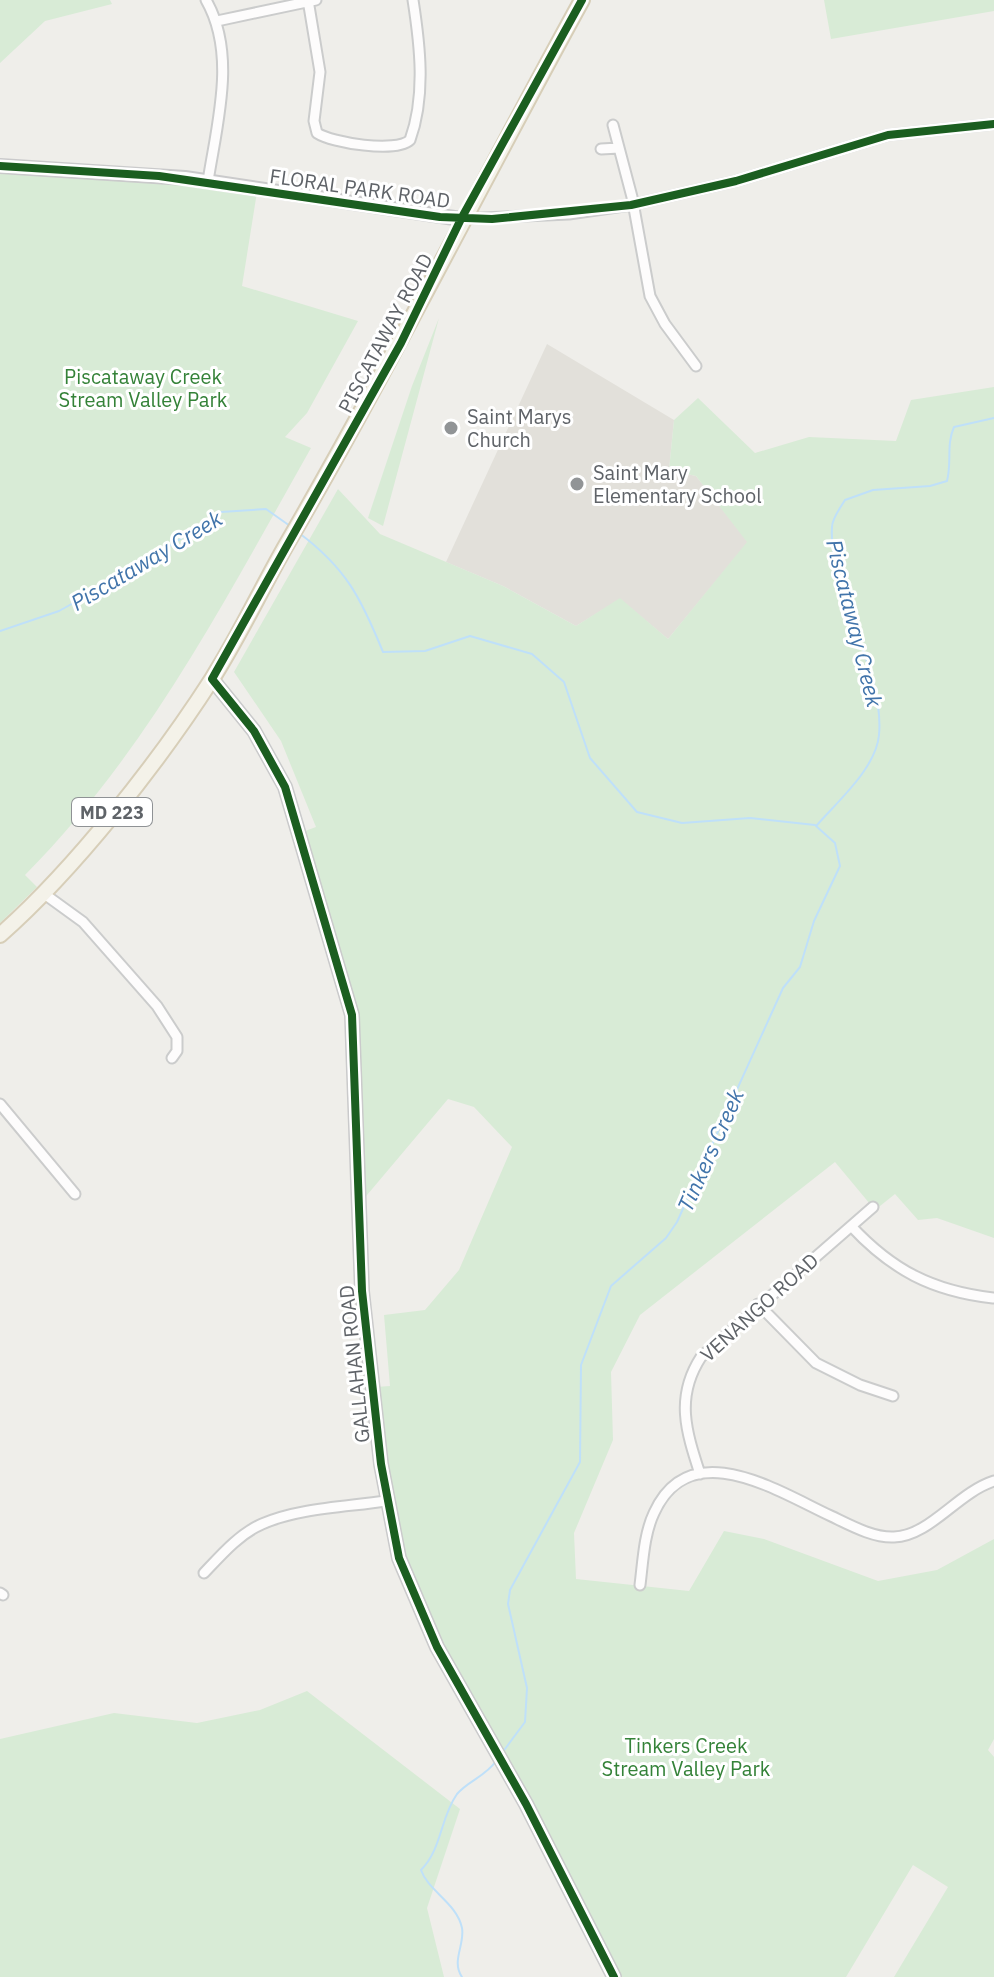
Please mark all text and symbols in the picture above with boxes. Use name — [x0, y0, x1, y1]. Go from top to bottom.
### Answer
street label: FLORAL PARK ROAD — [268, 162, 452, 214]
street label: PISCATAWAY ROAD — [331, 248, 439, 418]
park label: Piscataway Creek Stream Valley Park — [59, 363, 228, 413]
place label: Saint Marys Church — [467, 403, 572, 453]
marker: Saint Marys Church — [442, 419, 460, 437]
place label: Saint Mary Elementary School — [593, 459, 762, 509]
marker: Saint Mary Elementary School — [568, 475, 586, 493]
water label: Piscataway Creek — [65, 503, 228, 617]
water label: Piscataway Creek — [820, 536, 890, 710]
road number: MD 223 — [72, 798, 152, 826]
water label: Tinkers Creek — [670, 1084, 750, 1216]
street label: VENANGO ROAD — [694, 1247, 824, 1367]
street label: GALLAHAN ROAD — [332, 1284, 376, 1444]
park label: Tinkers Creek Stream Valley Park — [602, 1732, 771, 1782]

